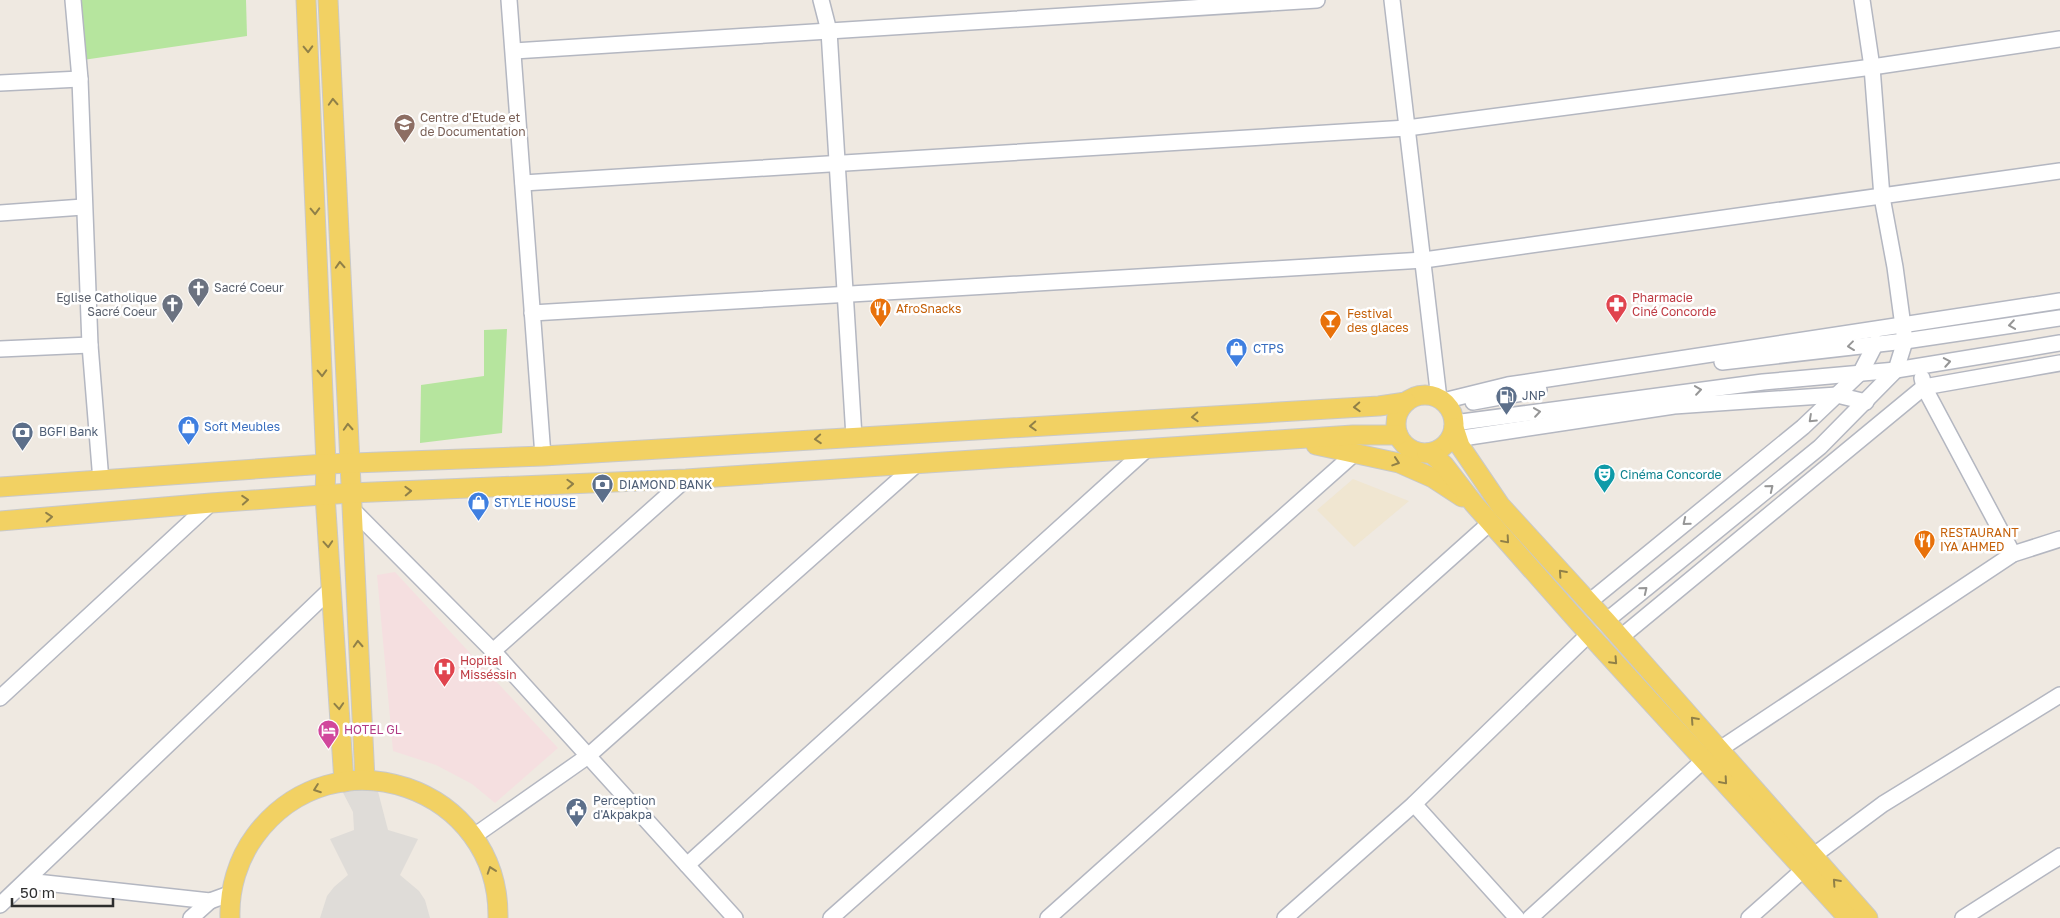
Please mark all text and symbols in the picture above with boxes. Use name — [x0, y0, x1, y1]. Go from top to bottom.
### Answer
one-way arrow — [303, 45, 314, 53]
one-way arrow — [327, 98, 338, 106]
place label: Centre d'Etude et de Documentation — [420, 110, 526, 139]
school or university icon: Centre d'Etude et de Documentation — [392, 113, 416, 144]
one-way arrow — [310, 207, 321, 215]
one-way arrow — [335, 261, 346, 269]
church icon: Sacré Coeur — [186, 276, 210, 307]
place label: Sacré Coeur — [214, 280, 284, 295]
place label: Eglise Catholique Sacré Coeur — [56, 290, 157, 319]
place label: Pharmacie Ciné Concorde — [1632, 290, 1716, 319]
church icon: Eglise Catholique Sacré Coeur — [161, 293, 185, 324]
pharmacy icon: Pharmacie Ciné Concorde — [1604, 293, 1628, 324]
restaurant icon: AfroSnacks — [868, 297, 892, 328]
place label: AfroSnacks — [896, 301, 961, 316]
place label: Festival des glaces — [1347, 306, 1409, 335]
bar icon: Festival des glaces — [1319, 309, 1343, 340]
one-way arrow — [2007, 319, 2015, 330]
shop icon: CTPS — [1225, 337, 1249, 368]
one-way arrow — [1846, 340, 1854, 351]
place label: CTPS — [1253, 341, 1284, 356]
one-way arrow — [1942, 357, 1951, 367]
one-way arrow — [317, 370, 328, 378]
fuel station icon: JNP — [1494, 384, 1518, 415]
one-way arrow — [1694, 386, 1703, 396]
place label: JNP — [1522, 388, 1546, 403]
one-way arrow — [1353, 402, 1361, 413]
one-way arrow — [1534, 407, 1542, 418]
one-way arrow — [1191, 411, 1199, 422]
one-way arrow — [1808, 413, 1817, 422]
shop icon: Soft Meubles — [176, 415, 200, 446]
place label: Soft Meubles — [204, 419, 280, 434]
bank icon: BGFI Bank — [11, 420, 35, 451]
one-way arrow — [1028, 421, 1036, 432]
one-way arrow — [343, 423, 353, 430]
place label: BGFI Bank — [39, 424, 99, 439]
one-way arrow — [814, 434, 822, 445]
one-way arrow — [1391, 457, 1400, 467]
theatre icon: Cinéma Concorde — [1592, 463, 1616, 494]
place label: Cinéma Concorde — [1620, 467, 1722, 482]
bank icon: DIAMOND BANK — [591, 473, 615, 504]
place label: DIAMOND BANK — [619, 477, 712, 492]
one-way arrow — [566, 479, 574, 489]
one-way arrow — [404, 485, 412, 496]
one-way arrow — [1764, 485, 1773, 493]
shop icon: STYLE HOUSE — [466, 491, 490, 522]
one-way arrow — [242, 495, 250, 506]
place label: STYLE HOUSE — [494, 495, 576, 510]
one-way arrow — [45, 512, 53, 523]
one-way arrow — [1683, 517, 1692, 525]
place label: RESTAURANT IYA AHMED — [1940, 525, 2019, 554]
restaurant icon: RESTAURANT IYA AHMED — [1912, 528, 1936, 559]
one-way arrow — [1500, 534, 1509, 543]
one-way arrow — [322, 540, 333, 548]
one-way arrow — [1559, 569, 1568, 578]
one-way arrow — [1638, 587, 1647, 595]
one-way arrow — [352, 640, 363, 648]
place label: Hopital Misséssin — [460, 653, 517, 682]
hospital icon: Hopital Misséssin — [432, 656, 456, 687]
one-way arrow — [1608, 656, 1617, 665]
one-way arrow — [333, 702, 344, 710]
one-way arrow — [1691, 716, 1700, 725]
hotel icon: HOTEL GL — [316, 718, 340, 749]
place label: HOTEL GL — [344, 722, 402, 737]
one-way arrow — [1718, 775, 1727, 784]
one-way arrow — [313, 783, 322, 793]
place label: Perception d'Akpakpa — [593, 793, 656, 822]
public building icon: Perception d'Akpakpa — [565, 796, 589, 827]
one-way arrow — [487, 866, 497, 875]
scale bar — [12, 876, 114, 908]
one-way arrow — [1833, 878, 1842, 887]
text: 50 m — [20, 883, 55, 901]

